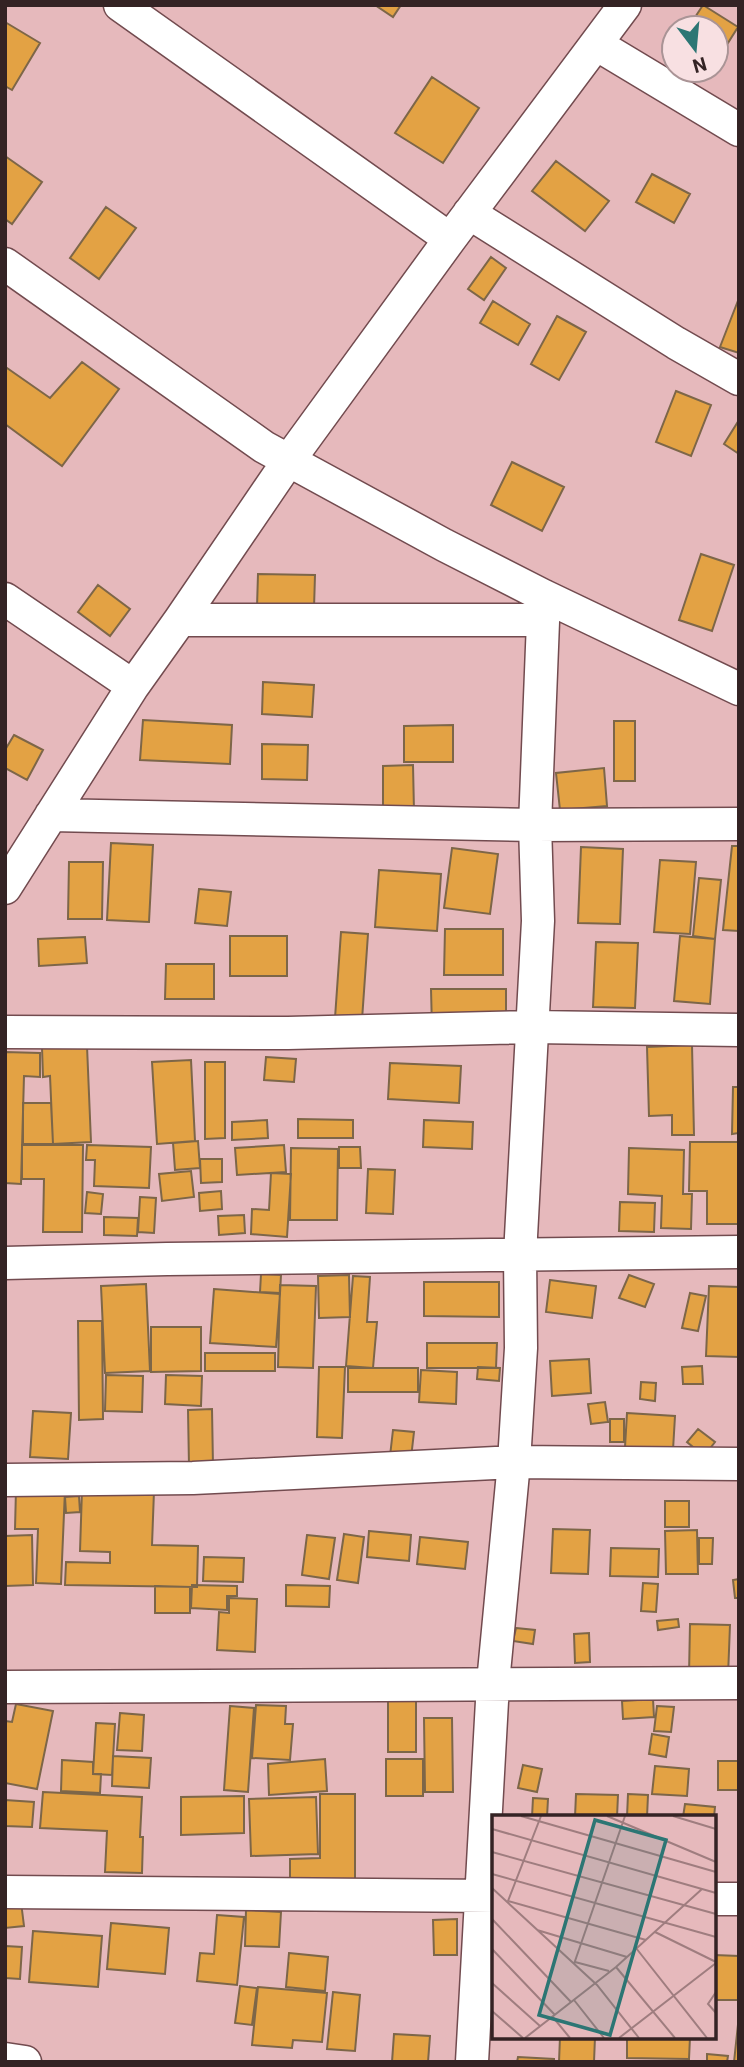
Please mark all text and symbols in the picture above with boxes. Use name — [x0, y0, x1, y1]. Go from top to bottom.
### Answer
north arrow — [660, 14, 730, 84]
text: N — [690, 52, 709, 78]
inset map — [492, 1815, 716, 2039]

